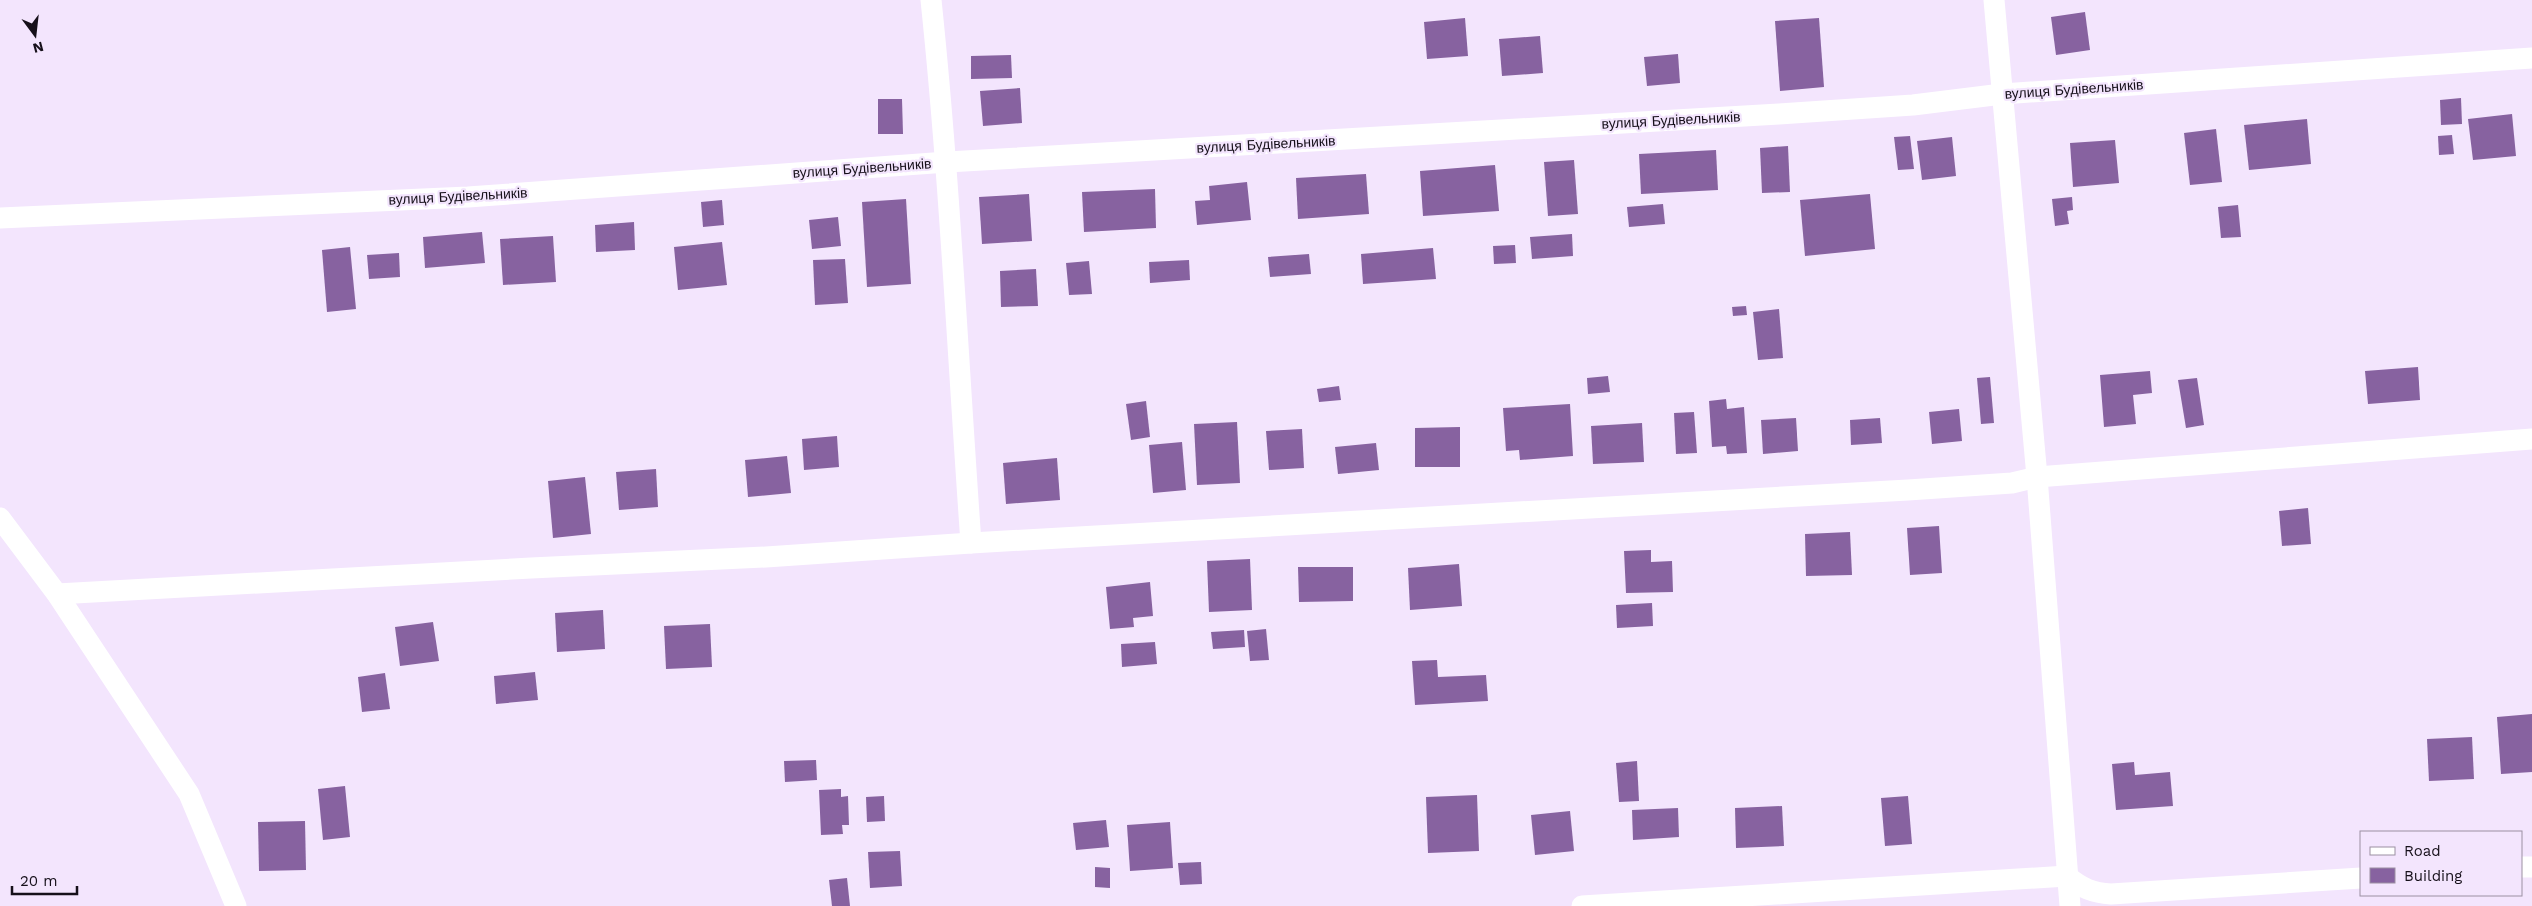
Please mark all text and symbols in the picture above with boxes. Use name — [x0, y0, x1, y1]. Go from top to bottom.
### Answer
north arrow — [10, 10, 60, 60]
text: N — [31, 38, 45, 57]
street label: вулиця Будівельників — [2004, 76, 2144, 102]
street label: вулиця Будівельників — [1601, 108, 1741, 132]
street label: вулиця Будівельників — [1196, 132, 1336, 156]
street label: вулиця Будівельників — [792, 155, 932, 181]
street label: вулиця Будівельників — [388, 184, 528, 208]
legend — [2360, 831, 2522, 896]
text: Road — [2404, 842, 2441, 860]
scale bar — [12, 864, 78, 896]
text: Building — [2404, 867, 2462, 885]
text: 20 m — [20, 872, 58, 890]

